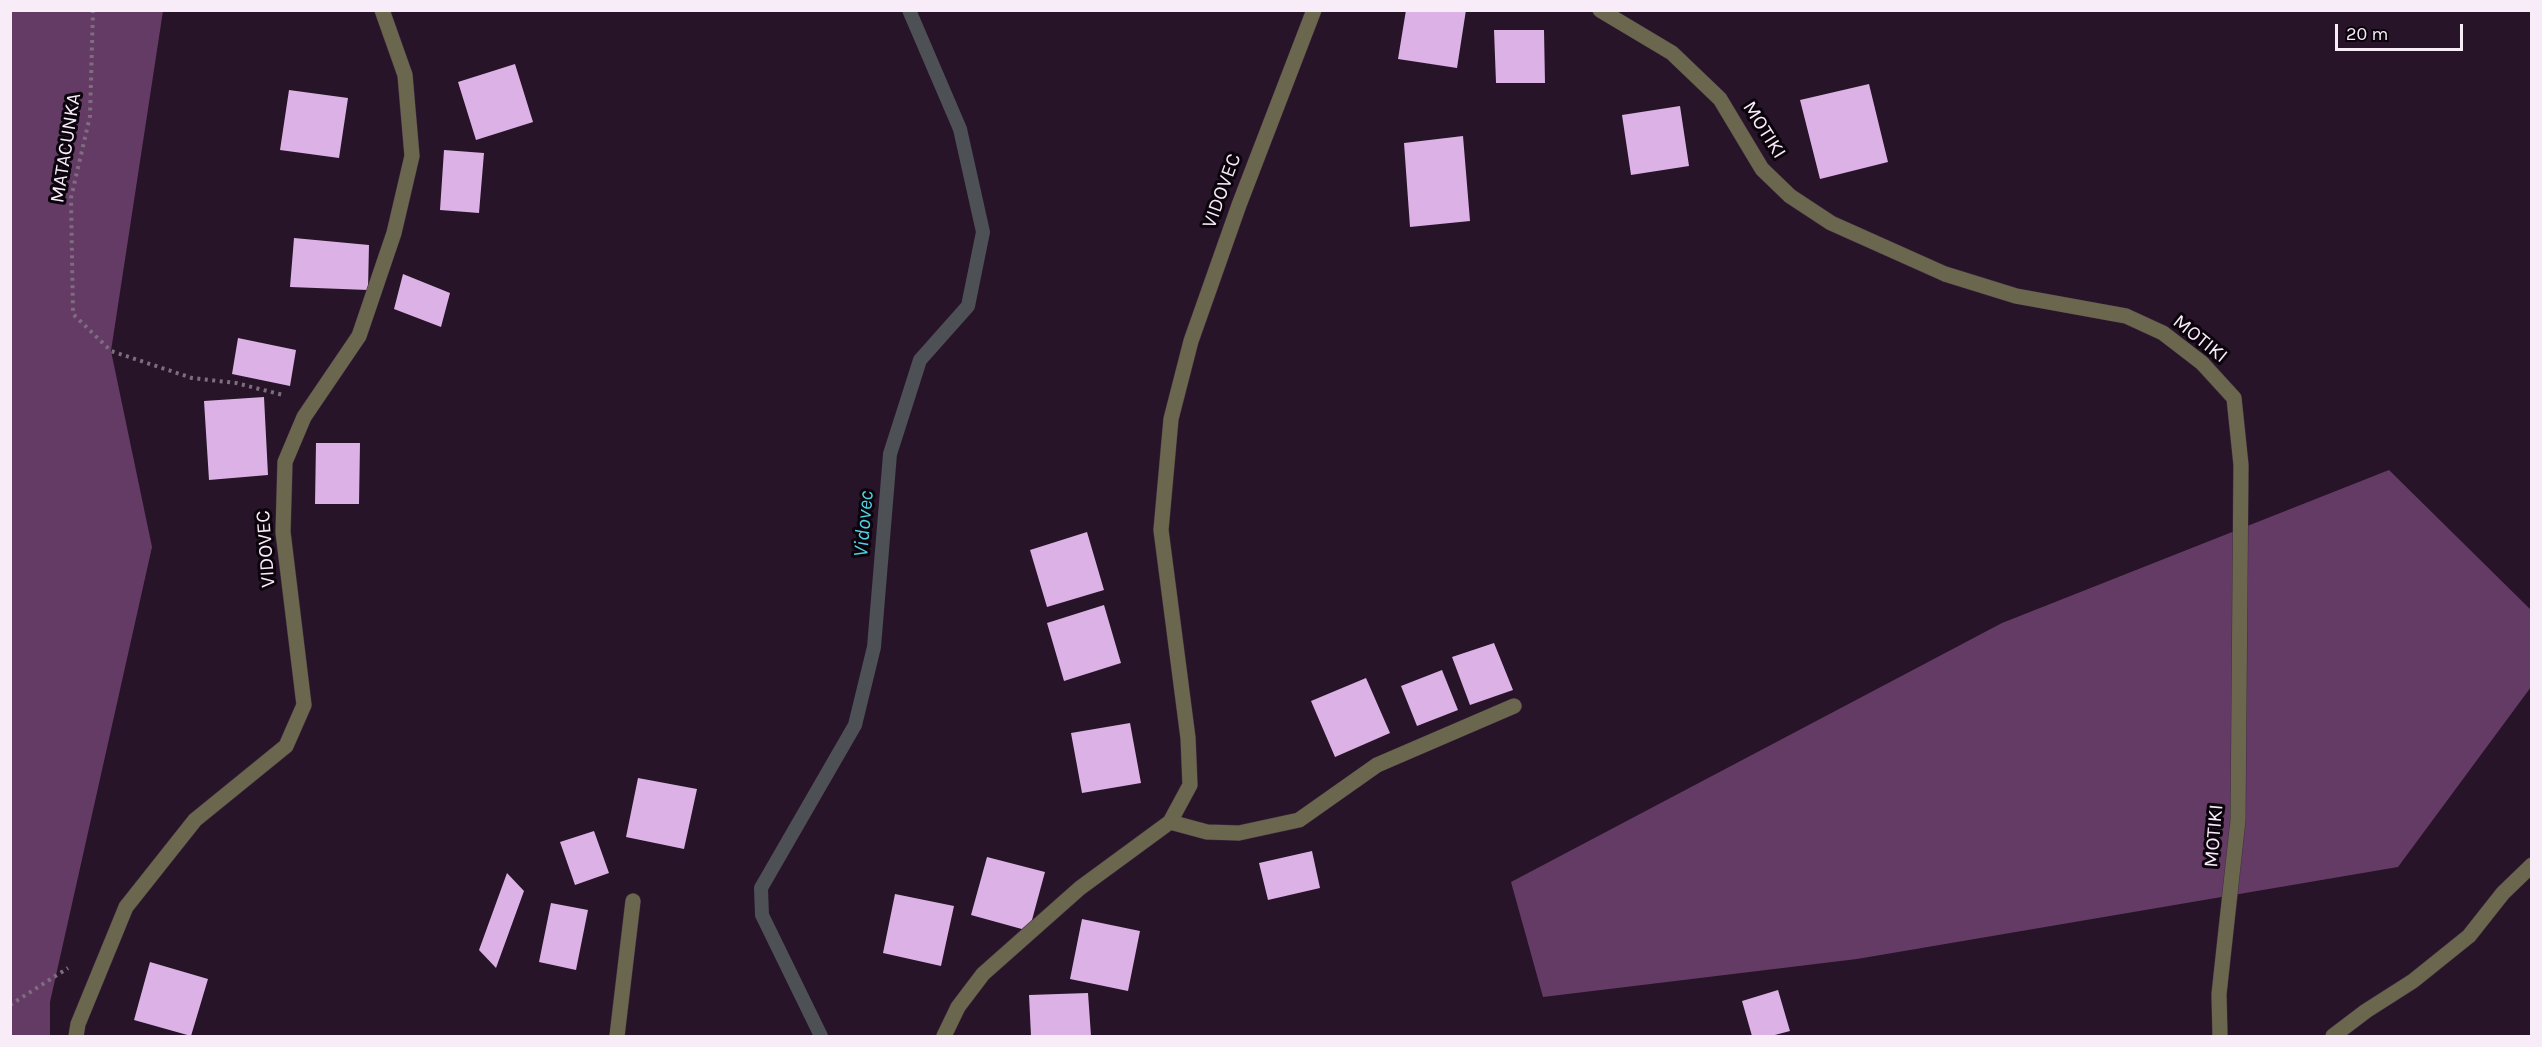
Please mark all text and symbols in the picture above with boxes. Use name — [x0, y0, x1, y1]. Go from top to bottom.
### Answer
scale bar — [2338, 12, 2466, 50]
text: 20 m — [2346, 23, 2388, 45]
street label: MATACUNKA — [45, 91, 87, 205]
street label: MOTIKI — [1737, 97, 1791, 163]
street label: VIDOVEC — [1197, 150, 1247, 232]
street label: MOTIKI — [2168, 310, 2232, 368]
water label: Vidovec — [849, 490, 879, 558]
street label: VIDOVEC — [251, 509, 281, 589]
street label: MOTIKI — [2199, 803, 2229, 869]

